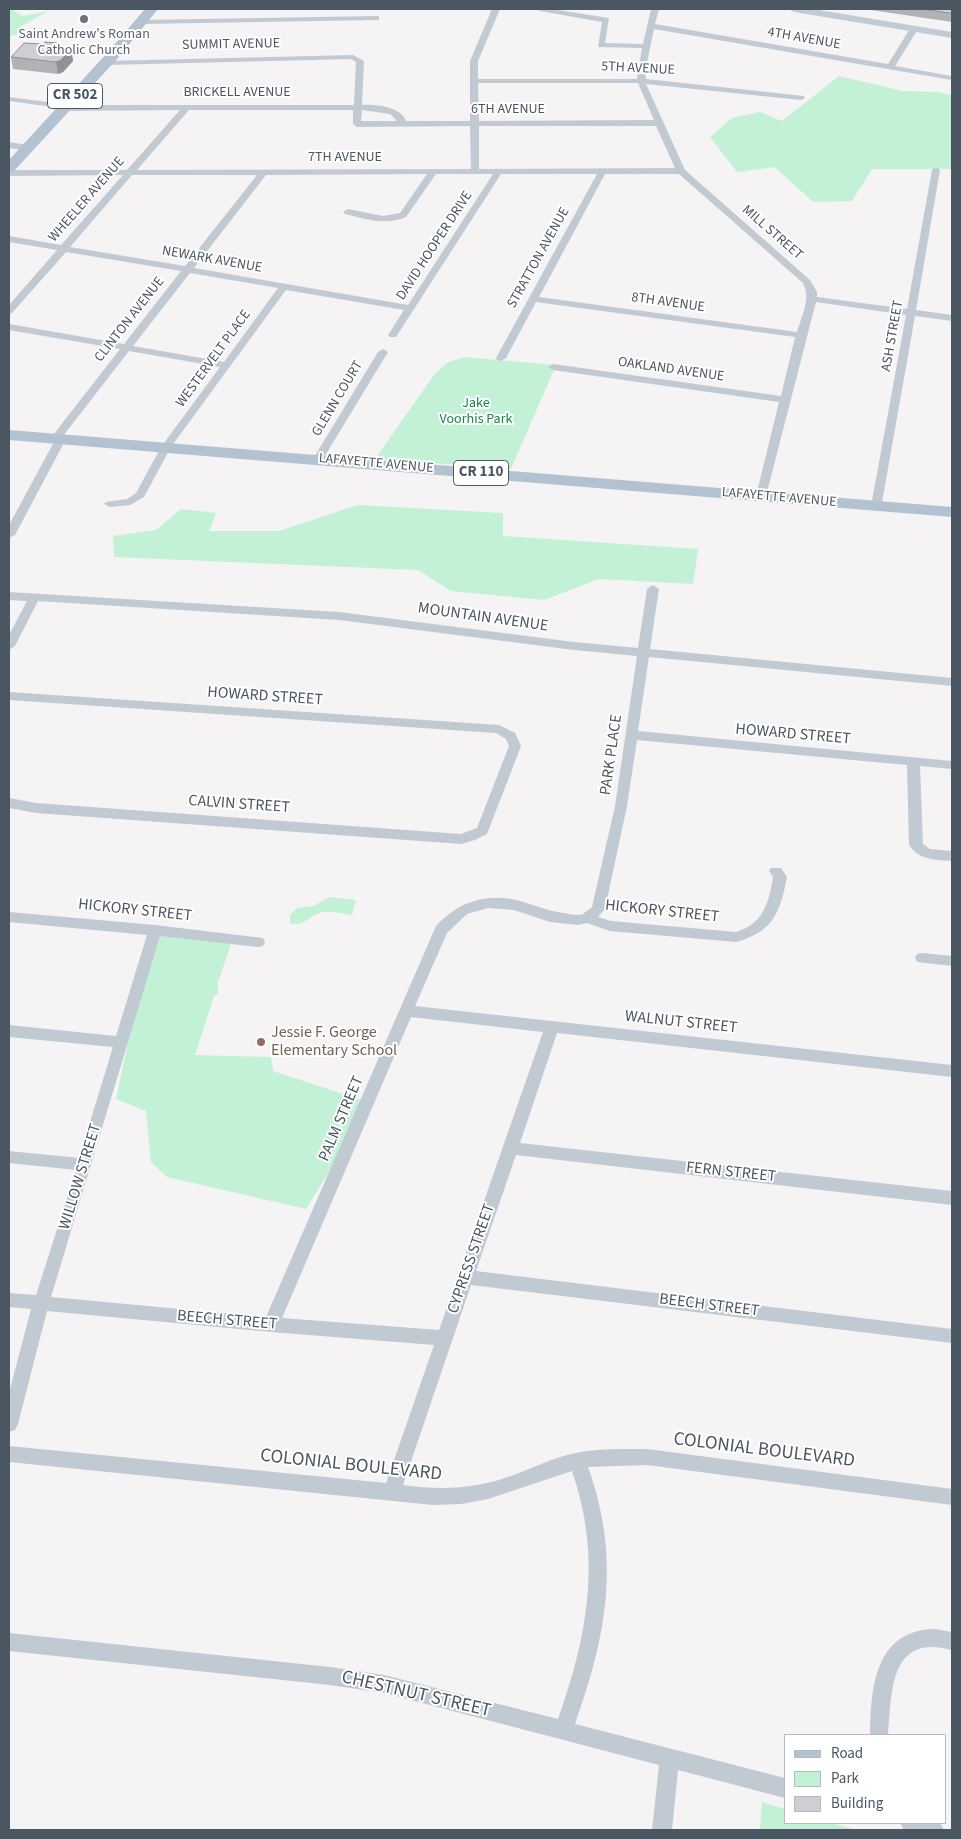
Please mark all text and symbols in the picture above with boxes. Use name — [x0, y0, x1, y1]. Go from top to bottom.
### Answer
marker: Saint Andrew's Roman Catholic Church — [78, 13, 90, 25]
street label: 4TH AVENUE — [766, 24, 842, 54]
place label: Saint Andrew's Roman Catholic Church — [18, 27, 150, 59]
street label: SUMMIT AVENUE — [182, 36, 280, 54]
street label: 5TH AVENUE — [601, 59, 675, 79]
road number: CR 502 — [48, 84, 102, 108]
street label: BRICKELL AVENUE — [183, 85, 291, 101]
street label: 6TH AVENUE — [471, 102, 545, 118]
street label: 7TH AVENUE — [308, 150, 382, 166]
street label: WHEELER AVENUE — [45, 154, 129, 246]
street label: DAVID HOOPER DRIVE — [393, 188, 477, 304]
street label: MILL STREET — [738, 202, 806, 264]
street label: STRATTON AVENUE — [504, 205, 574, 311]
street label: NEWARK AVENUE — [161, 243, 263, 277]
street label: CLINTON AVENUE — [92, 274, 168, 366]
street label: 8TH AVENUE — [630, 290, 706, 316]
street label: ASH STREET — [878, 299, 908, 373]
street label: WESTERVELT PLACE — [173, 307, 255, 411]
street label: OAKLAND AVENUE — [617, 354, 725, 386]
street label: GLENN COURT — [309, 358, 367, 440]
park label: Jake Voorhis Park — [440, 396, 512, 428]
street label: LAFAYETTE AVENUE — [318, 451, 434, 477]
road number: CR 110 — [454, 460, 508, 486]
street label: LAFAYETTE AVENUE — [721, 485, 837, 511]
street label: MOUNTAIN AVENUE — [417, 599, 549, 637]
street label: HOWARD STREET — [207, 683, 323, 711]
street label: PARK PLACE — [597, 713, 627, 797]
street label: HOWARD STREET — [735, 720, 851, 750]
street label: CALVIN STREET — [188, 792, 290, 818]
street label: HICKORY STREET — [77, 895, 193, 927]
street label: HICKORY STREET — [604, 896, 720, 928]
street label: WALNUT STREET — [624, 1008, 738, 1038]
place label: Jessie F. George Elementary School — [271, 1023, 397, 1061]
marker: Jessie F. George Elementary School — [255, 1036, 267, 1048]
street label: PALM STREET — [315, 1073, 369, 1165]
street label: WILLOW STREET — [56, 1122, 106, 1232]
street label: FERN STREET — [685, 1159, 777, 1187]
street label: CYPRESS STREET — [444, 1202, 500, 1316]
street label: BEECH STREET — [658, 1290, 760, 1322]
street label: BEECH STREET — [176, 1307, 278, 1335]
street label: COLONIAL BOULEVARD — [672, 1429, 856, 1473]
street label: COLONIAL BOULEVARD — [259, 1445, 443, 1487]
street label: CHESTNUT STREET — [339, 1667, 493, 1723]
legend — [784, 1734, 946, 1824]
text: Road — [831, 1743, 863, 1764]
text: Park — [831, 1768, 859, 1789]
text: Building — [831, 1793, 883, 1814]

